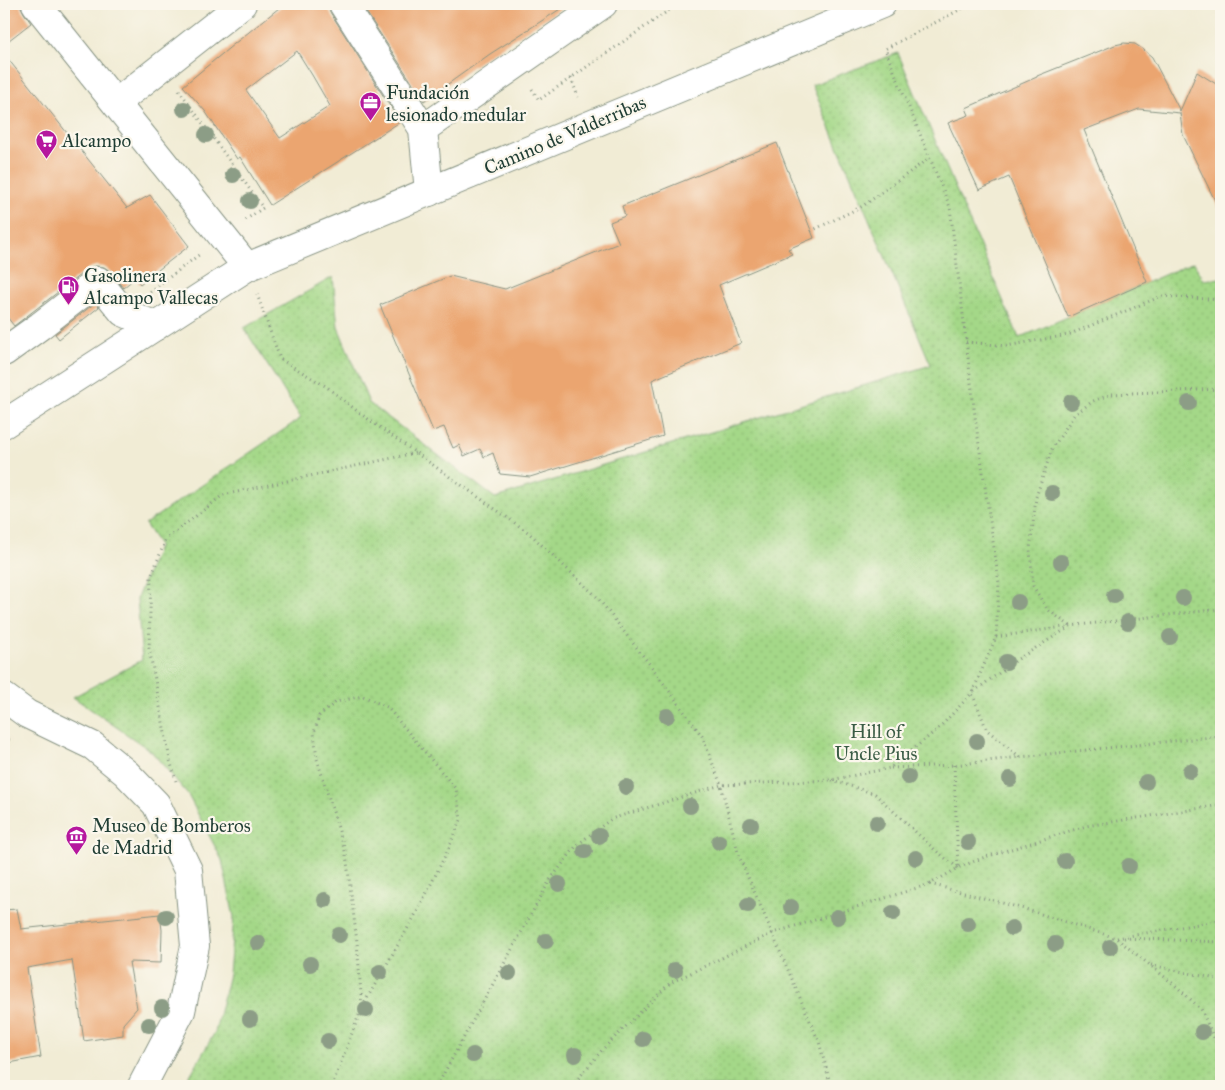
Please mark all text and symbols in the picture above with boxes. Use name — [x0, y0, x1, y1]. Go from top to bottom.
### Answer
place label: Fundación lesionado medular — [386, 81, 527, 126]
street label: Camino de Valderribas — [481, 90, 649, 180]
office icon: Fundación lesionado medular — [358, 91, 382, 122]
supermarket icon: Alcampo — [34, 128, 58, 159]
place label: Alcampo — [61, 129, 131, 152]
place label: Gasolinera Alcampo Vallecas — [83, 264, 218, 309]
fuel station icon: Gasolinera Alcampo Vallecas — [56, 274, 80, 305]
park label: Hill of Uncle Pius — [835, 720, 918, 765]
place label: Museo de Bomberos de Madrid — [92, 814, 251, 859]
museum icon: Museo de Bomberos de Madrid — [64, 824, 88, 855]

